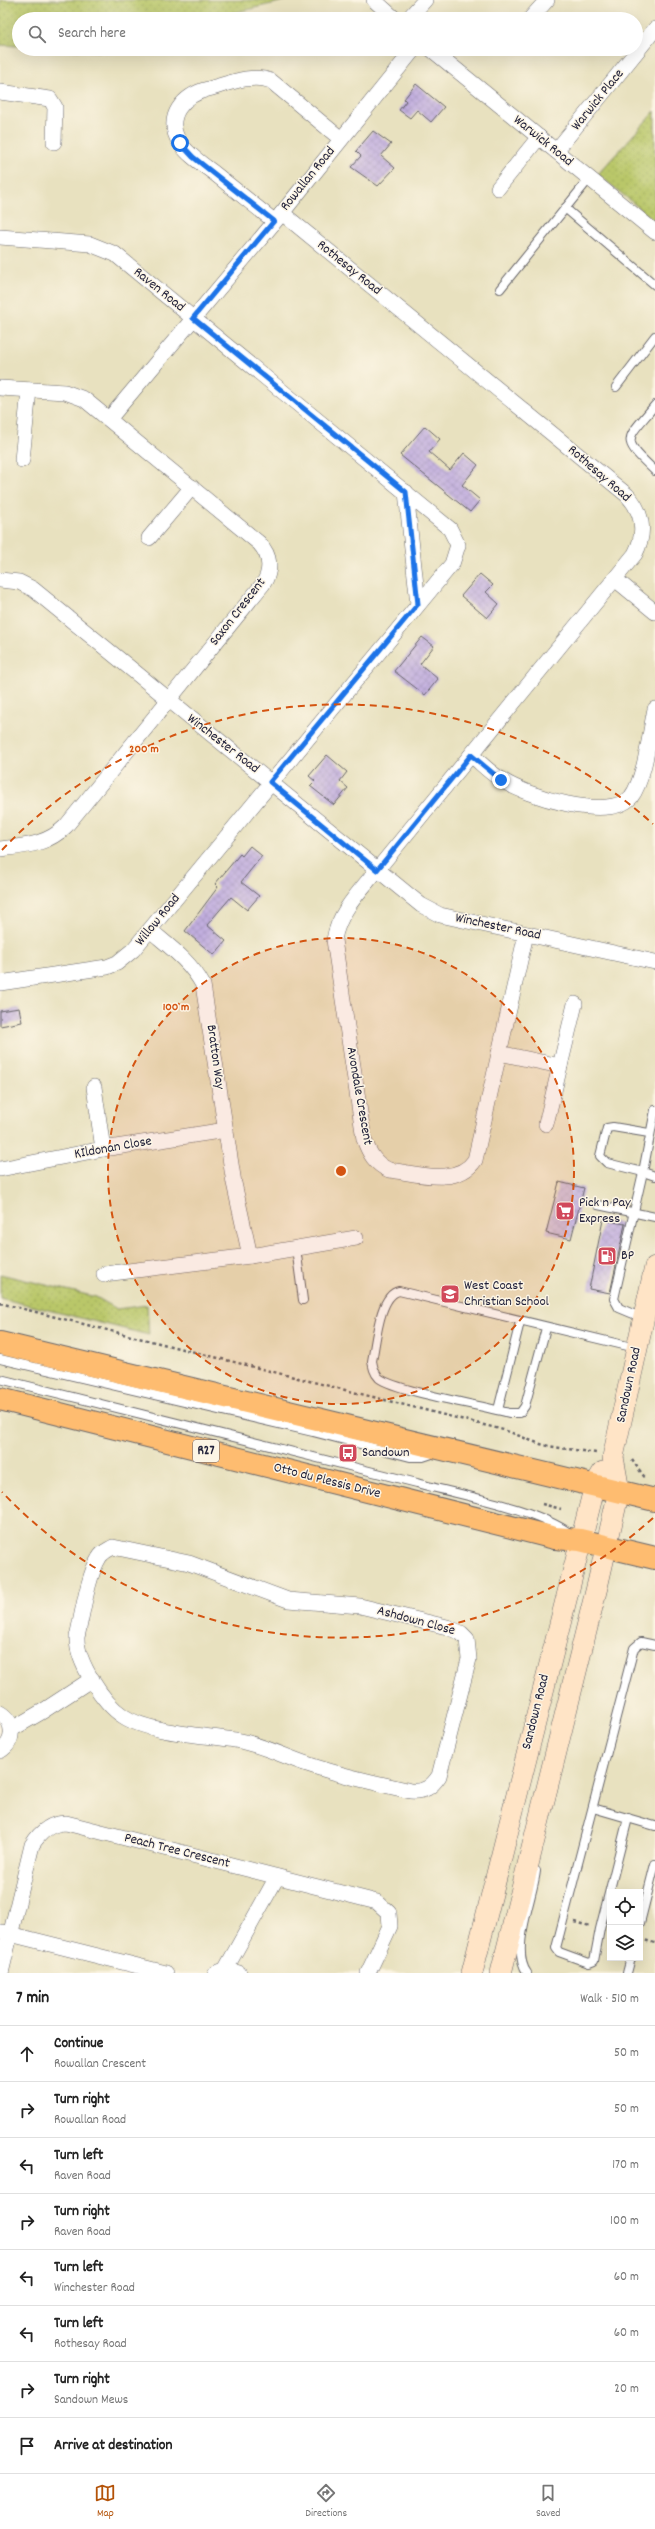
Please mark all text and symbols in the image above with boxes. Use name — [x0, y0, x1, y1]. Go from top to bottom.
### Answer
search box — [12, 12, 643, 56]
icon: search — [26, 23, 48, 45]
text: Search here — [58, 23, 126, 45]
street label: Warwick Place — [567, 65, 629, 135]
street label: Warwick Road — [509, 111, 577, 171]
route start — [171, 134, 189, 152]
street label: Rowallan Road — [276, 143, 340, 215]
street label: Rothesay Road — [312, 236, 386, 300]
street label: Raven Road — [129, 263, 189, 317]
street label: Rothesay Road — [563, 441, 635, 507]
street label: Saxon Crescent — [205, 574, 271, 650]
street label: Winchester Road — [183, 709, 263, 779]
text: 200 m — [129, 741, 159, 758]
route end — [492, 771, 510, 789]
street label: Willow Road — [131, 890, 185, 950]
street label: Winchester Road — [453, 908, 543, 946]
text: 100 m — [163, 999, 189, 1016]
street label: Bratton Way — [201, 1023, 229, 1091]
street label: Avondale Crescent — [341, 1045, 377, 1147]
street label: KIldonan Close — [73, 1131, 153, 1165]
centre of rings — [334, 1164, 348, 1178]
place label: Pick n Pay Express — [579, 1193, 631, 1229]
supermarket icon: Pick n Pay Express — [554, 1200, 576, 1222]
fuel station icon: BP — [596, 1245, 618, 1267]
place label: BP — [621, 1246, 634, 1266]
place label: West Coast Christian School — [464, 1276, 550, 1312]
school or university icon: West Coast Christian School — [439, 1283, 461, 1305]
street label: Sandown Road — [611, 1345, 647, 1425]
road number: R27 — [193, 1440, 219, 1462]
bus stop icon: Sandown — [337, 1442, 359, 1464]
place label: Sandown — [362, 1443, 410, 1463]
street label: Otto du Plessis Drive — [271, 1458, 383, 1504]
street label: Ashdown Close — [375, 1601, 457, 1641]
street label: Sandown Road — [517, 1672, 555, 1752]
street label: Peach Tree Crescent — [122, 1828, 232, 1874]
map controls — [607, 1889, 643, 1961]
button: locate — [607, 1889, 643, 1925]
button: layers — [607, 1925, 643, 1961]
text: 7 min — [16, 1987, 49, 2011]
text: Walk · 510 m — [580, 1990, 639, 2009]
text: Continue — [54, 2033, 103, 2055]
icon: ahead — [16, 2043, 38, 2065]
text: 50 m — [614, 2044, 639, 2063]
text: Rowallan Crescent — [54, 2055, 146, 2074]
text: Turn right — [54, 2089, 110, 2111]
icon: right — [16, 2099, 38, 2121]
text: 50 m — [614, 2100, 639, 2119]
text: Rowallan Road — [54, 2111, 126, 2130]
text: Turn left — [54, 2145, 103, 2167]
icon: left — [16, 2155, 38, 2177]
text: 170 m — [612, 2156, 639, 2175]
text: Raven Road — [54, 2167, 111, 2186]
text: Turn right — [54, 2201, 110, 2223]
icon: right — [16, 2211, 38, 2233]
text: 100 m — [610, 2212, 639, 2231]
text: Raven Road — [54, 2223, 111, 2242]
text: Turn left — [54, 2257, 103, 2279]
icon: left — [16, 2267, 38, 2289]
text: 60 m — [614, 2268, 639, 2287]
text: Winchester Road — [54, 2279, 135, 2298]
text: Turn left — [54, 2313, 103, 2335]
icon: left — [16, 2323, 38, 2345]
text: 60 m — [614, 2324, 639, 2343]
text: Rothesay Road — [54, 2335, 127, 2354]
text: Turn right — [54, 2369, 110, 2391]
icon: right — [16, 2379, 38, 2401]
text: 20 m — [614, 2380, 639, 2399]
text: Sandown Mews — [54, 2391, 128, 2410]
icon: arrive — [16, 2435, 38, 2457]
text: Arrive at destination — [54, 2435, 172, 2457]
tab: Map — [94, 2482, 116, 2522]
tab: Directions — [305, 2482, 347, 2522]
tab: Saved — [536, 2482, 561, 2522]

